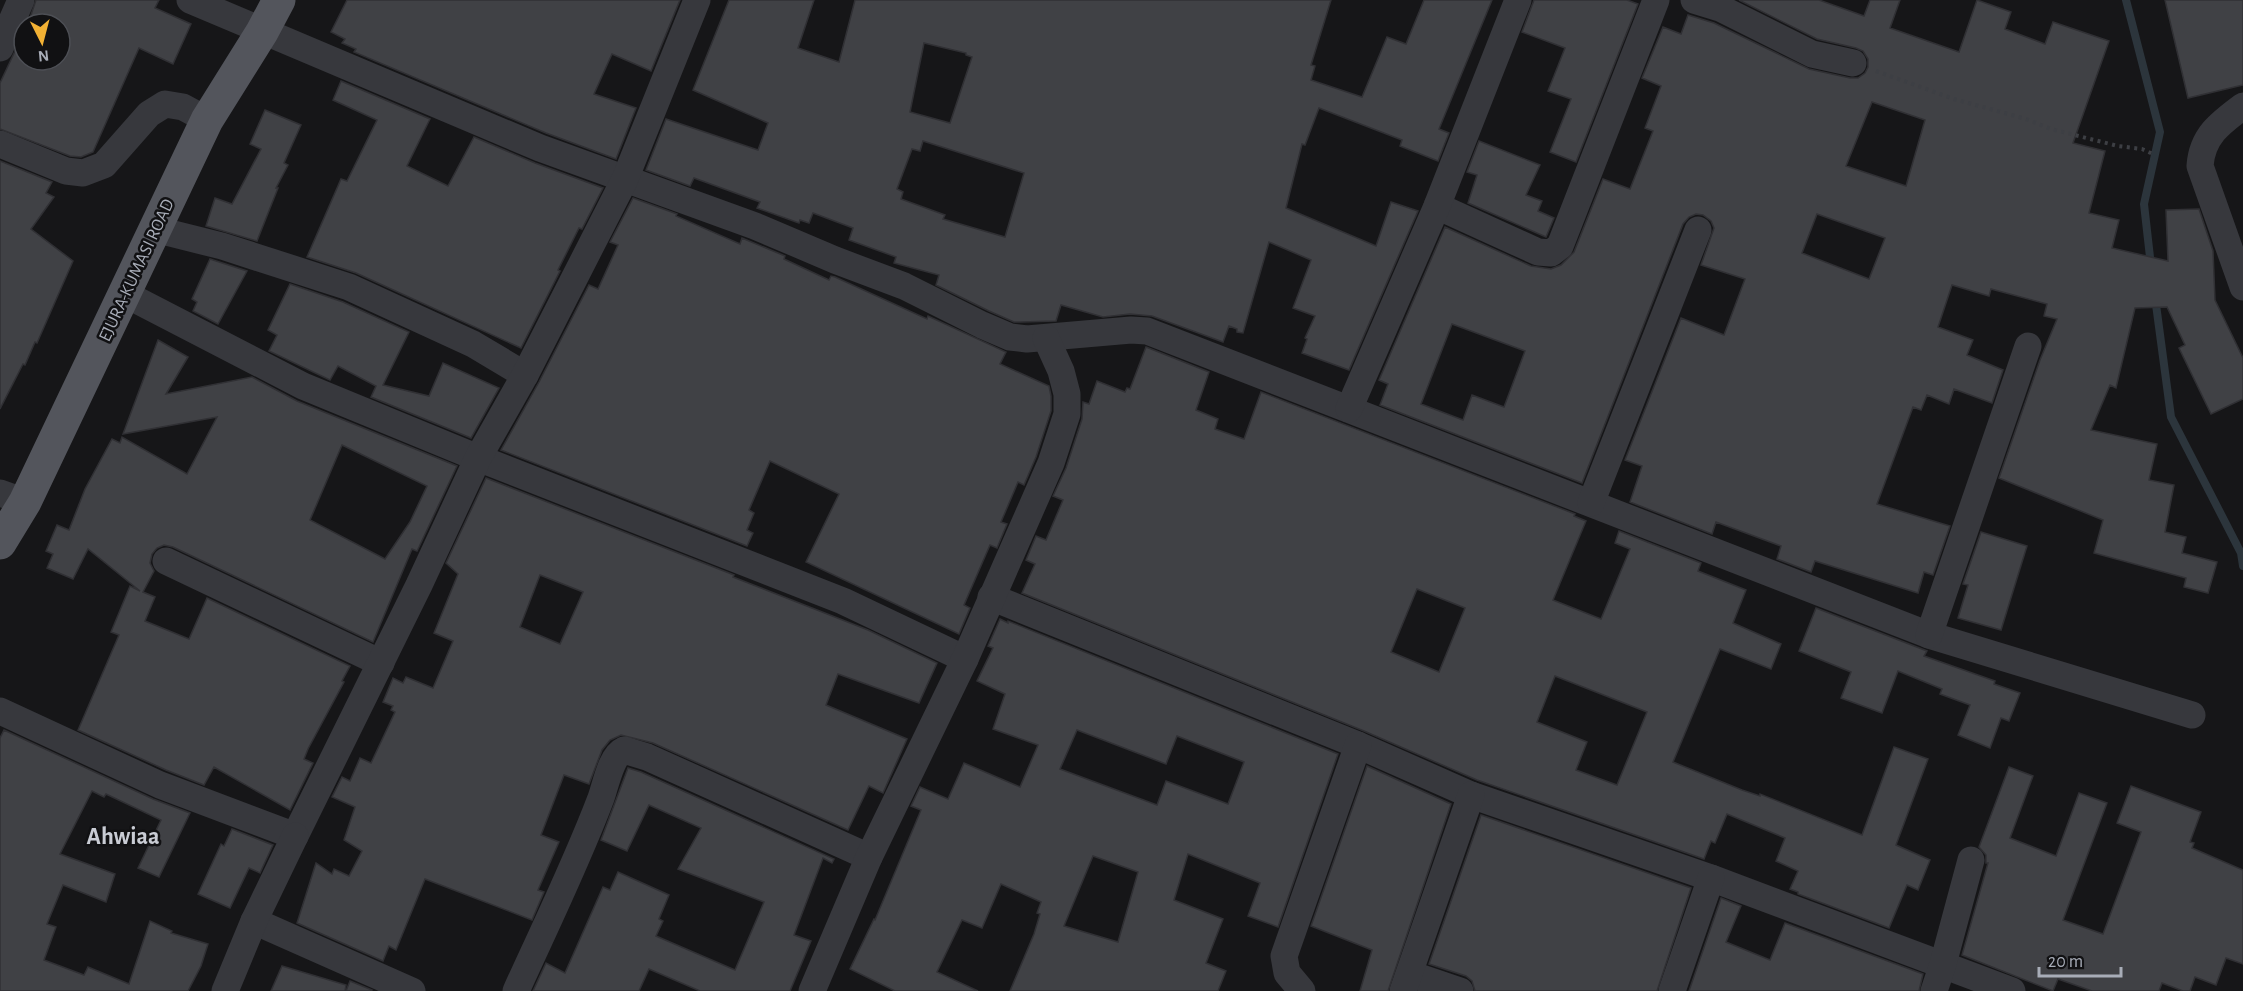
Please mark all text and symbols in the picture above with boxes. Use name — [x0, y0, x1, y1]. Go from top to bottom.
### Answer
north arrow — [12, 12, 72, 72]
text: N — [37, 47, 50, 64]
street label: EJURA-KUMASI ROAD — [96, 196, 178, 344]
district label: Ahwiaa — [86, 825, 160, 849]
scale bar — [2039, 940, 2122, 978]
text: 20 m — [2048, 953, 2083, 971]

